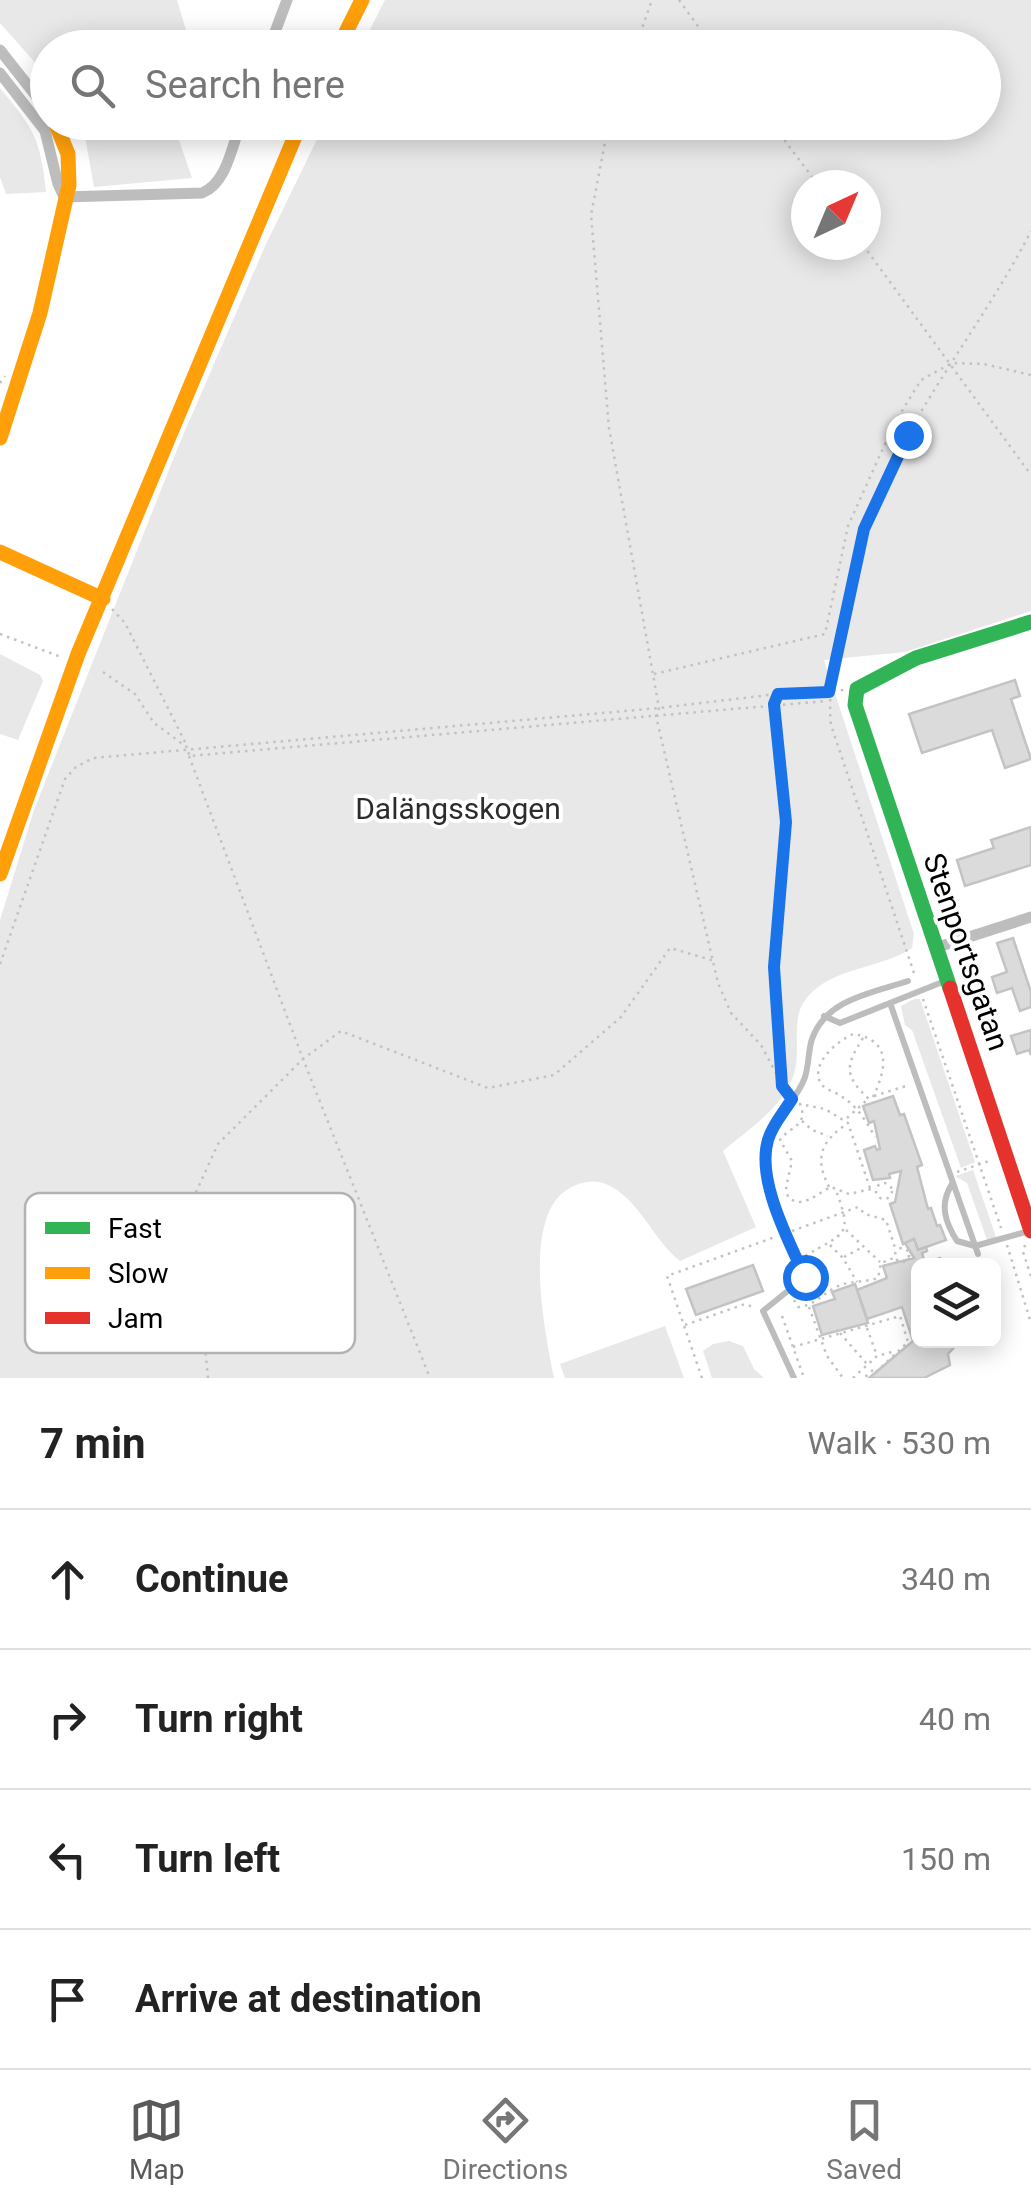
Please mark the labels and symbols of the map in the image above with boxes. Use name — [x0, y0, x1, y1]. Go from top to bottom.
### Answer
north arrow — [791, 170, 881, 260]
route end — [886, 413, 932, 459]
park label: Dalängsskogen — [355, 791, 561, 826]
street label: Stenportsgatan — [916, 849, 1017, 1055]
legend — [25, 1193, 355, 1353]
text: Fast — [108, 1212, 162, 1245]
route start — [783, 1255, 829, 1301]
text: Slow — [108, 1257, 168, 1290]
text: Jam — [108, 1302, 163, 1335]

